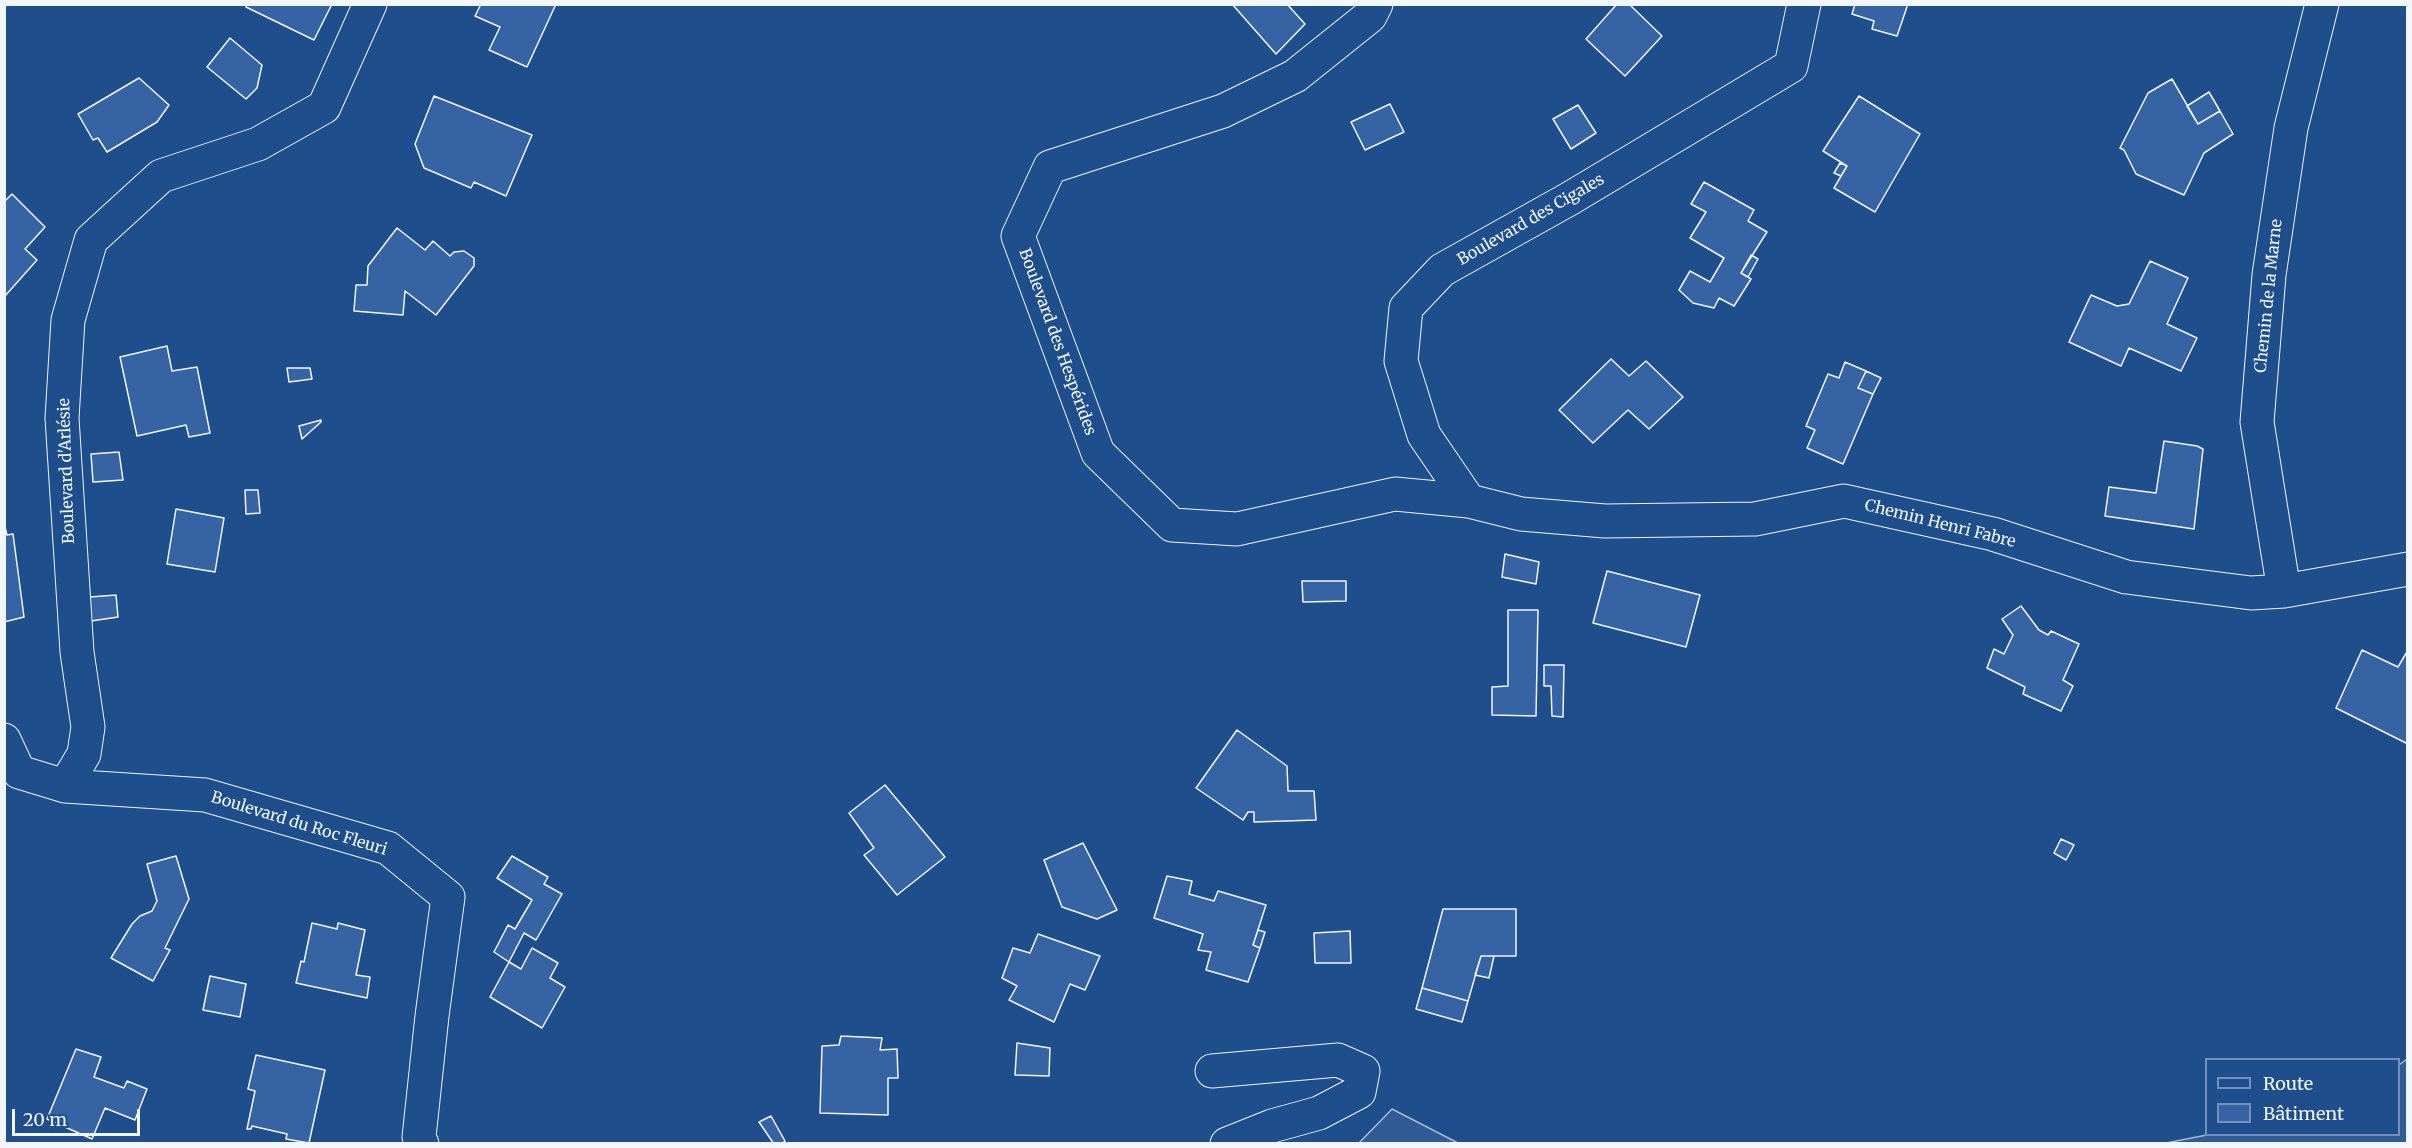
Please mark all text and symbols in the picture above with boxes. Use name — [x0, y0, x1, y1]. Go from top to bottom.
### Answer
street label: Boulevard des Cigales — [1454, 170, 1608, 270]
street label: Chemin de la Marne — [2251, 218, 2287, 374]
street label: Boulevard des Hespérides — [1014, 246, 1100, 438]
street label: Boulevard d'Arlésie — [55, 398, 79, 544]
street label: Chemin Henri Fabre — [1863, 496, 2017, 552]
street label: Boulevard du Roc Fleuri — [209, 788, 389, 860]
legend — [2205, 1058, 2400, 1136]
text: Route — [2263, 1072, 2313, 1095]
scale bar — [15, 1097, 142, 1135]
text: Bâtiment — [2263, 1102, 2344, 1125]
text: 20 m — [23, 1108, 67, 1131]

